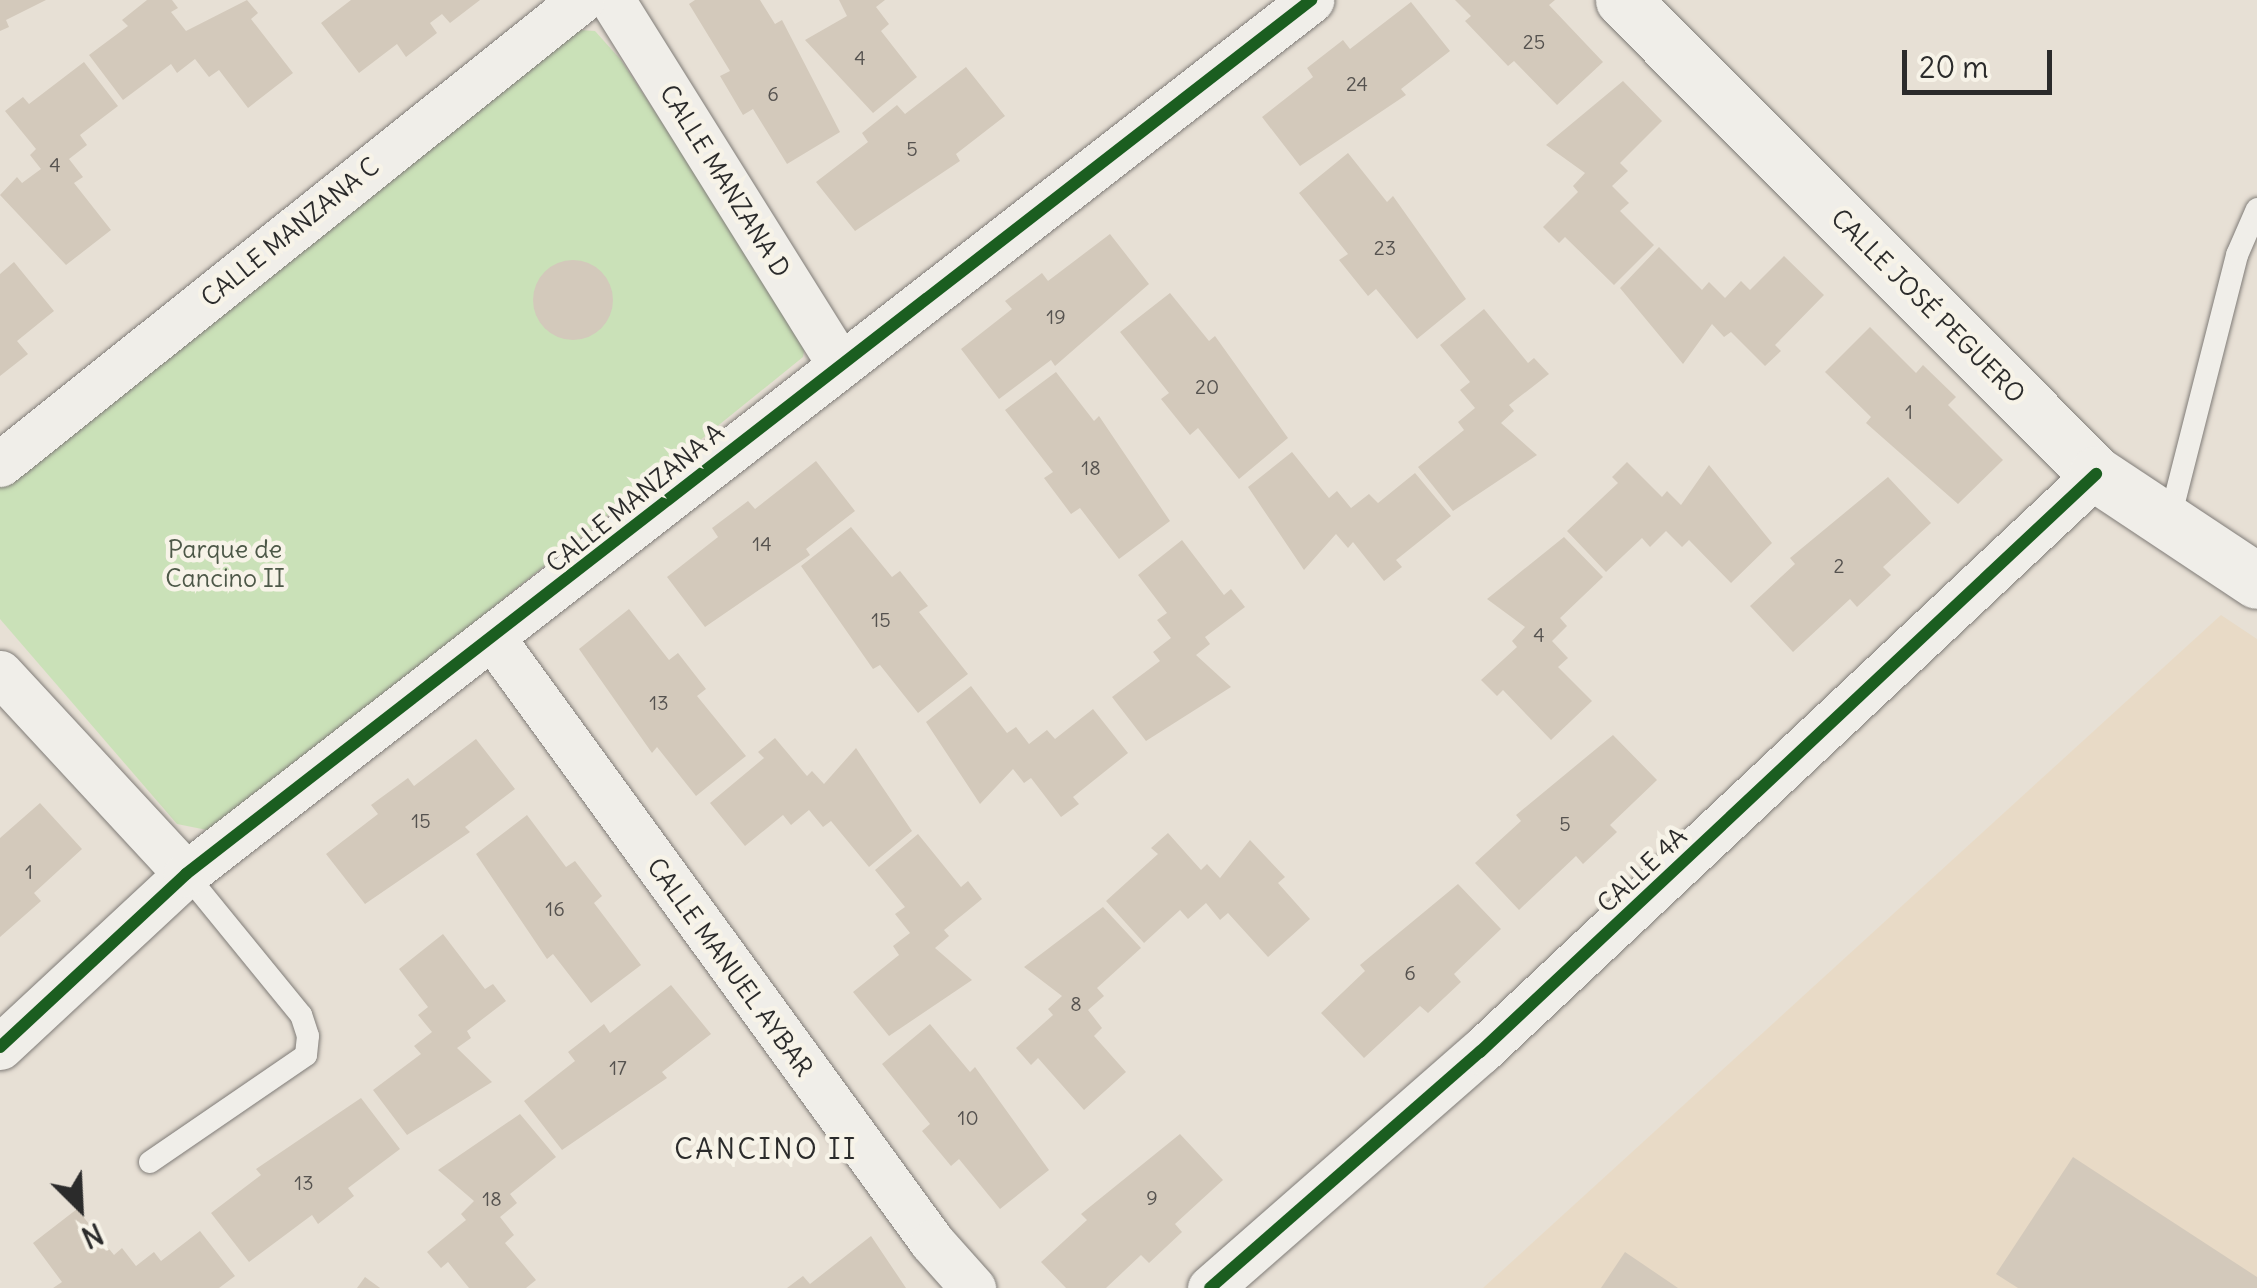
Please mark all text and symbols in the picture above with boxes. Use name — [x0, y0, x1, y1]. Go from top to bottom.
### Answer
house number: 25 — [1523, 29, 1545, 53]
scale bar — [1907, 30, 2057, 92]
house number: 4 — [854, 45, 866, 69]
text: 20 m — [1919, 48, 1989, 86]
house number: 24 — [1346, 71, 1368, 95]
street label: CALLE MANZANA D — [654, 79, 796, 283]
house number: 6 — [767, 81, 779, 105]
house number: 5 — [906, 136, 918, 160]
street label: CALLE MANZANA C — [195, 151, 385, 313]
house number: 4 — [49, 152, 61, 176]
street label: CALLE JOSÉ PEGUERO — [1825, 203, 2031, 409]
house number: 23 — [1374, 235, 1396, 259]
house number: 19 — [1046, 304, 1066, 328]
house number: 20 — [1195, 374, 1219, 398]
house number: 1 — [1905, 399, 1913, 423]
street label: CALLE MANZANA A — [540, 417, 730, 579]
house number: 18 — [1081, 455, 1101, 479]
house number: 14 — [752, 531, 772, 555]
park label: Parque de Cancino II — [165, 535, 285, 594]
house number: 2 — [1834, 553, 1844, 577]
house number: 15 — [871, 607, 891, 631]
house number: 4 — [1533, 622, 1545, 646]
house number: 13 — [649, 690, 669, 714]
house number: 15 — [411, 808, 431, 832]
house number: 5 — [1559, 811, 1571, 835]
street label: CALLE 4A — [1591, 821, 1693, 919]
street label: CALLE MANUEL AYBAR — [641, 852, 819, 1082]
house number: 1 — [25, 859, 33, 883]
house number: 16 — [545, 896, 565, 920]
house number: 6 — [1404, 960, 1416, 984]
house number: 8 — [1070, 991, 1082, 1015]
house number: 17 — [609, 1055, 627, 1079]
house number: 10 — [957, 1105, 979, 1129]
district label: CANCINO II — [674, 1132, 858, 1166]
north arrow — [30, 1158, 130, 1258]
house number: 13 — [294, 1170, 314, 1194]
house number: 9 — [1146, 1185, 1158, 1209]
house number: 18 — [482, 1186, 502, 1210]
text: N — [76, 1215, 108, 1256]

